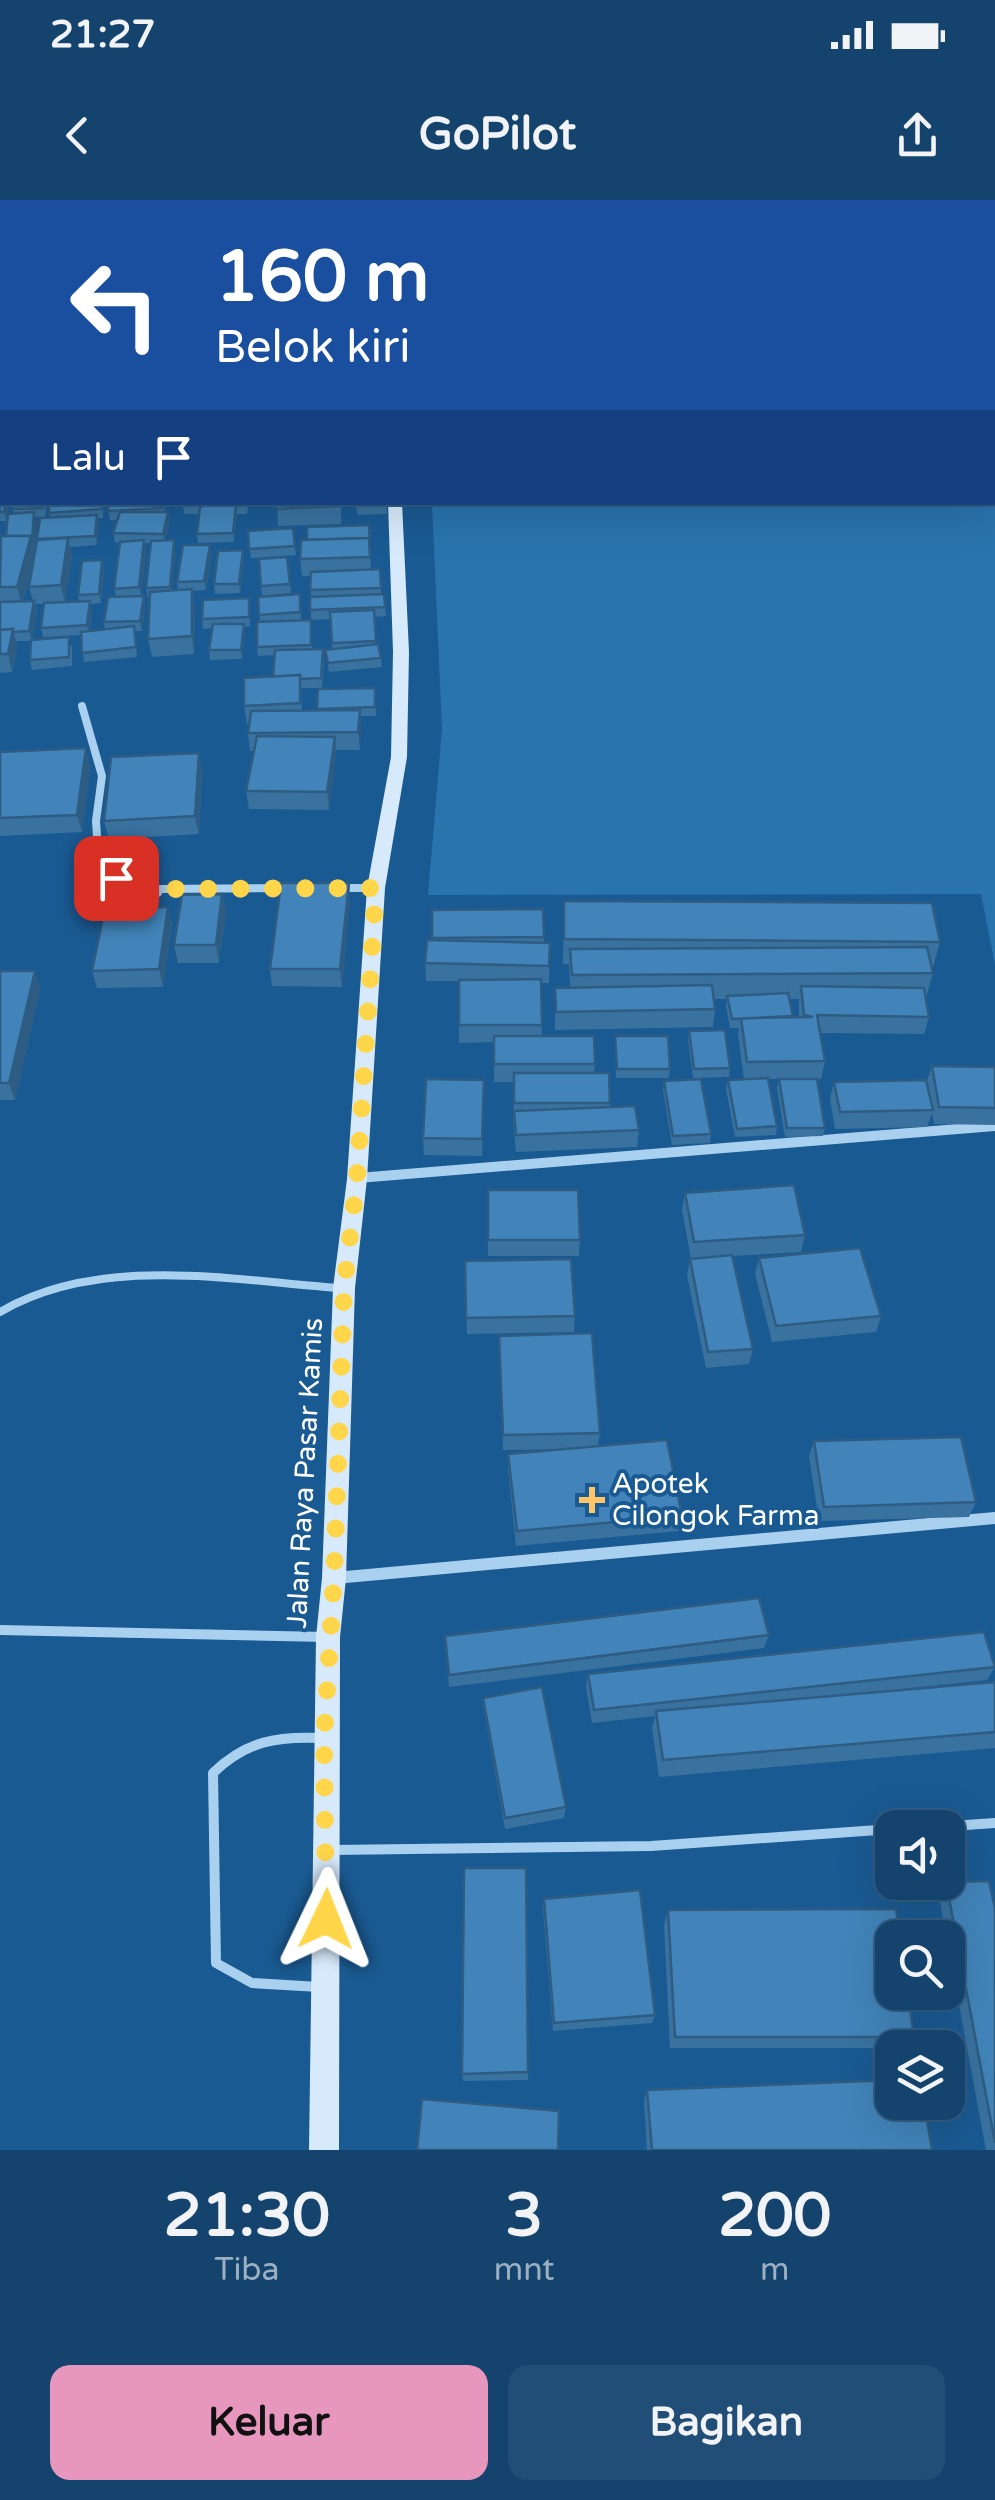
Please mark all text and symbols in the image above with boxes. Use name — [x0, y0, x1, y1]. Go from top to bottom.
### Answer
text: 21:27 — [50, 12, 155, 58]
icon: back — [50, 108, 105, 163]
text: GoPilot — [419, 108, 576, 162]
icon: share — [890, 108, 945, 163]
text: 160 m — [215, 236, 429, 320]
icon: left — [50, 240, 180, 370]
text: Belok kiri — [215, 321, 410, 375]
icon: arrive — [146, 430, 201, 485]
text: Lalu — [50, 435, 126, 481]
pin — [74, 836, 159, 921]
icon: arrive — [89, 851, 144, 906]
street label: Jalan Raya Pasar Kamis — [280, 1317, 330, 1629]
place label: Apotek Cilongok Farma — [612, 1467, 820, 1533]
marker: Apotek Cilongok Farma — [581, 1489, 603, 1511]
map controls — [875, 1810, 965, 2120]
button: sound — [875, 1810, 965, 1900]
position arrow — [274, 1867, 378, 1971]
button: search — [875, 1920, 965, 2010]
button: layers — [875, 2030, 965, 2120]
text: 21:30 — [164, 2180, 330, 2252]
text: 3 — [505, 2180, 543, 2252]
text: 200 — [718, 2180, 831, 2252]
text: Tiba — [214, 2251, 280, 2289]
text: mnt — [494, 2251, 554, 2289]
text: m — [760, 2251, 789, 2289]
button: Keluar — [50, 2365, 488, 2480]
button: Bagikan — [508, 2365, 945, 2480]

